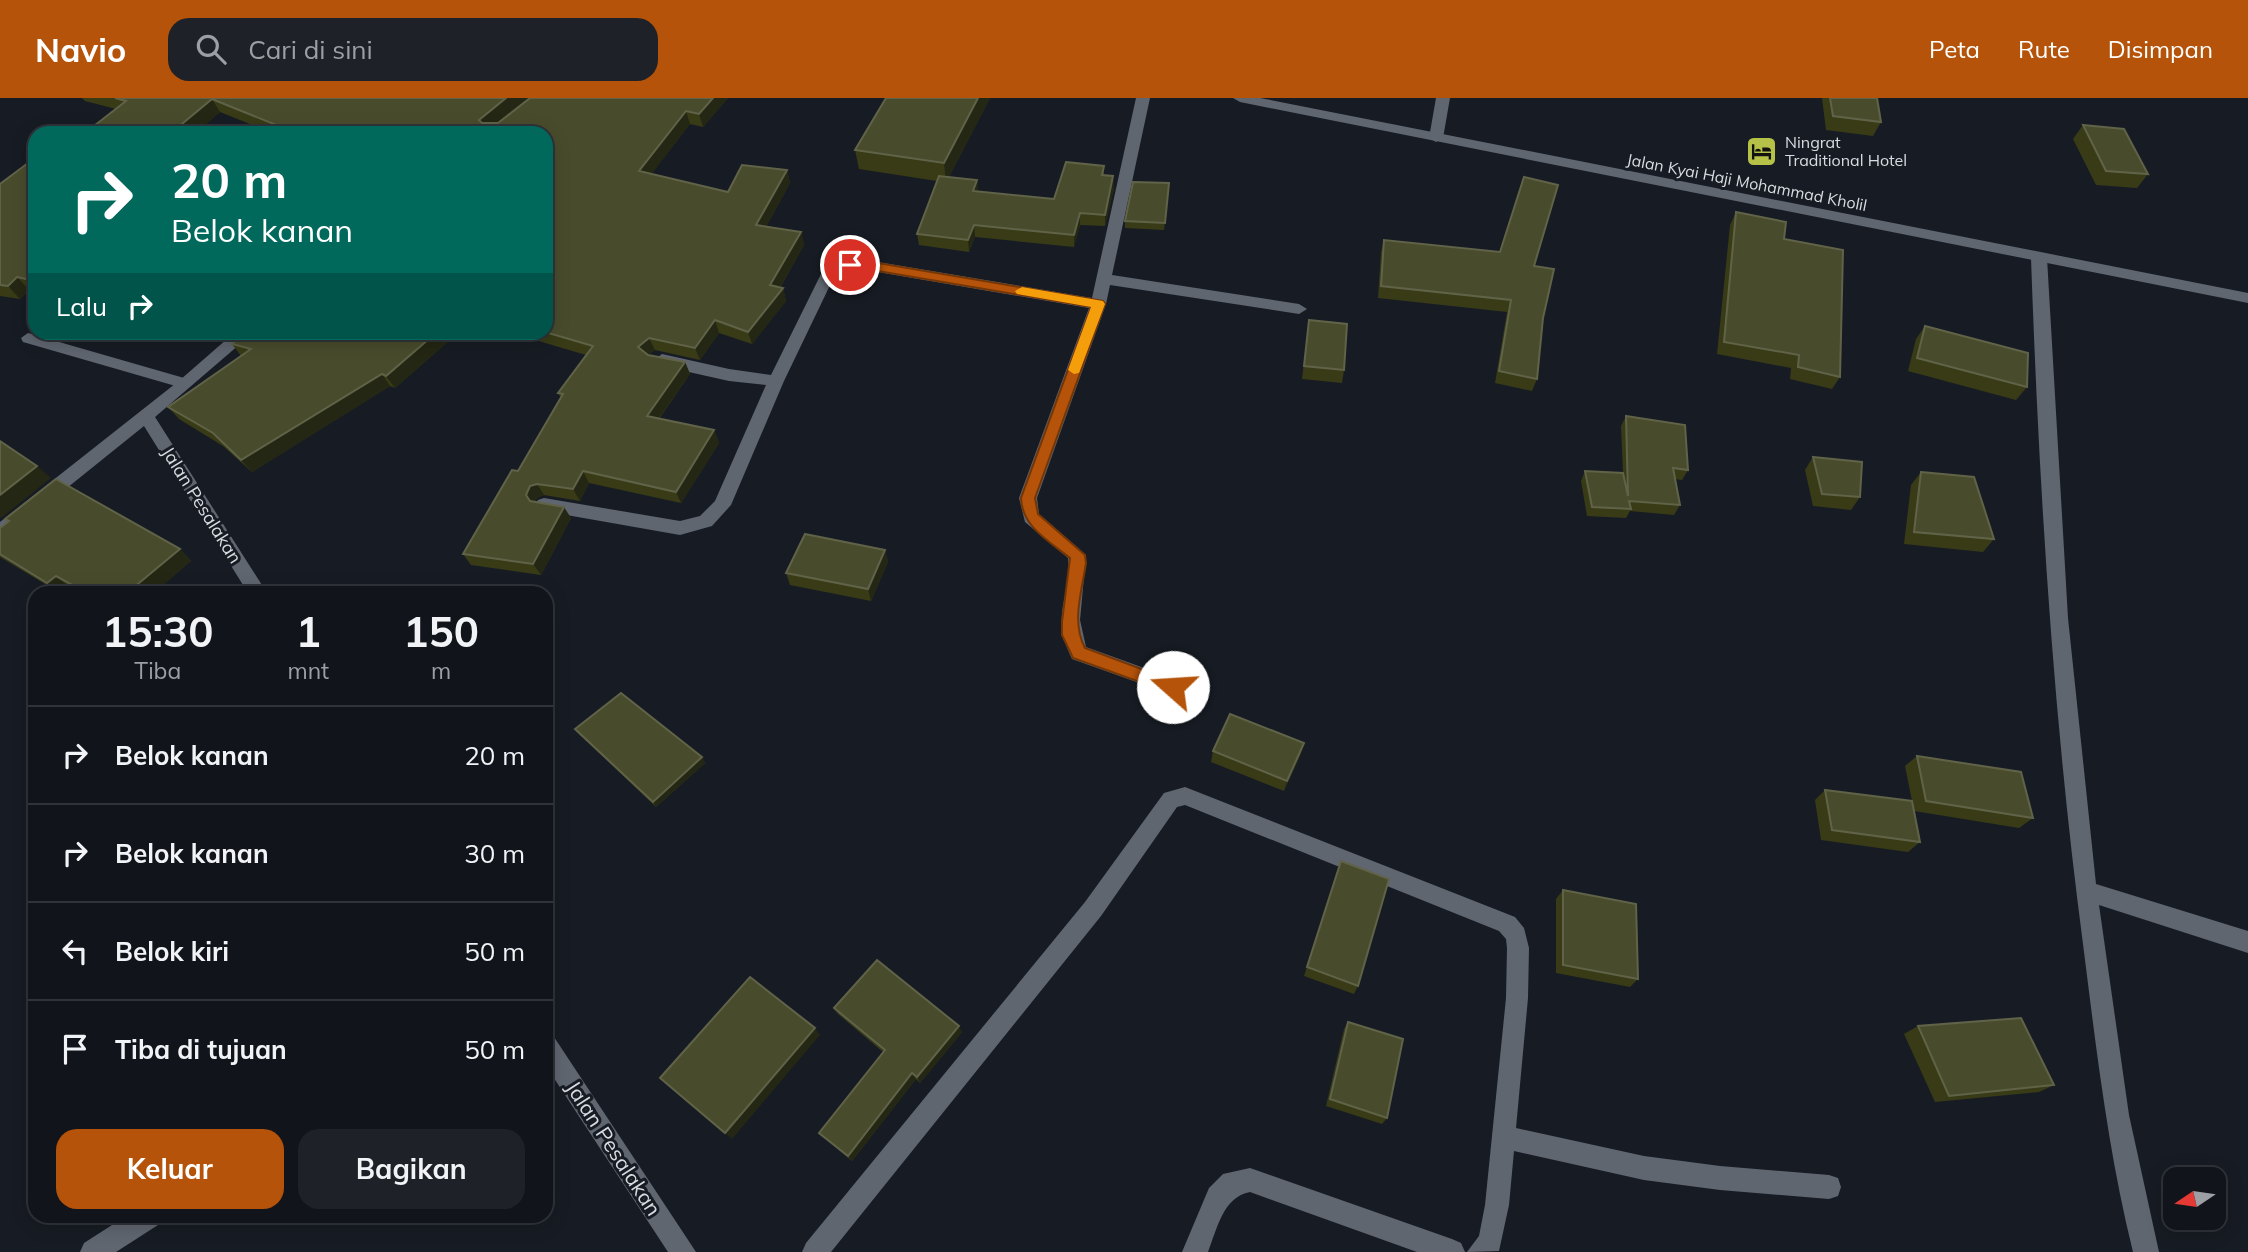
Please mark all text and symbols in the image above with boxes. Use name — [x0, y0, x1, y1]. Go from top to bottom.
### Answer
search box — [168, 18, 658, 81]
text: Navio — [35, 29, 126, 70]
icon: search — [192, 30, 230, 68]
text: Cari di sini — [248, 33, 373, 66]
text: Peta — [1929, 34, 1980, 64]
text: Rute — [2018, 34, 2070, 64]
text: Disimpan — [2108, 34, 2213, 64]
place label: Ningrat Traditional Hotel — [1785, 132, 1907, 170]
hotel icon: Ningrat Traditional Hotel — [1745, 134, 1779, 168]
text: 20 m — [171, 149, 287, 210]
street label: Jalan Kyai Haji Mohammad Kholil — [1625, 149, 1869, 215]
icon: right — [56, 154, 147, 245]
text: Belok kanan — [171, 210, 353, 250]
pin — [820, 235, 880, 295]
icon: arrive — [831, 246, 869, 284]
icon: right — [121, 287, 159, 325]
text: Lalu — [56, 290, 107, 323]
street label: Jalan Pesalakan — [157, 442, 247, 568]
text: 15:30 — [102, 605, 213, 658]
text: 1 — [296, 605, 321, 658]
text: 150 — [403, 605, 479, 658]
position arrow — [1136, 650, 1210, 724]
text: Tiba — [134, 656, 181, 685]
text: mnt — [287, 656, 329, 685]
text: m — [431, 656, 451, 685]
icon: right — [56, 736, 94, 774]
text: Belok kanan — [115, 739, 269, 772]
text: 20 m — [464, 739, 525, 772]
icon: right — [56, 834, 94, 872]
text: Belok kanan — [115, 837, 269, 870]
text: 30 m — [464, 837, 525, 870]
icon: left — [56, 932, 94, 970]
text: Belok kiri — [115, 935, 229, 968]
text: 50 m — [464, 935, 525, 968]
icon: arrive — [56, 1030, 94, 1068]
text: Tiba di tujuan — [115, 1033, 287, 1066]
text: 50 m — [464, 1033, 525, 1066]
street label: Jalan Pesalakan — [561, 1076, 667, 1220]
button: Keluar — [56, 1129, 284, 1209]
button: Bagikan — [298, 1129, 525, 1209]
north arrow — [2163, 1167, 2226, 1230]
map controls — [2163, 1167, 2226, 1230]

